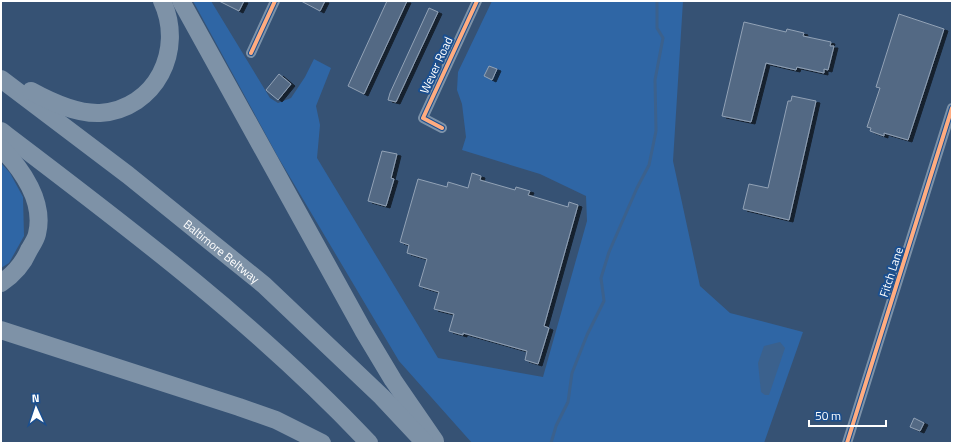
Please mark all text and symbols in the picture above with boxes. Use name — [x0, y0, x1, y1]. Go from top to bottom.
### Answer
street label: Wever Road — [415, 33, 457, 97]
street label: Baltimore Beltway — [180, 214, 264, 288]
street label: Fitch Lane — [874, 244, 908, 300]
north arrow — [16, 388, 56, 428]
text: N — [31, 390, 40, 406]
scale bar — [809, 402, 886, 428]
text: 50 m — [815, 406, 841, 425]

